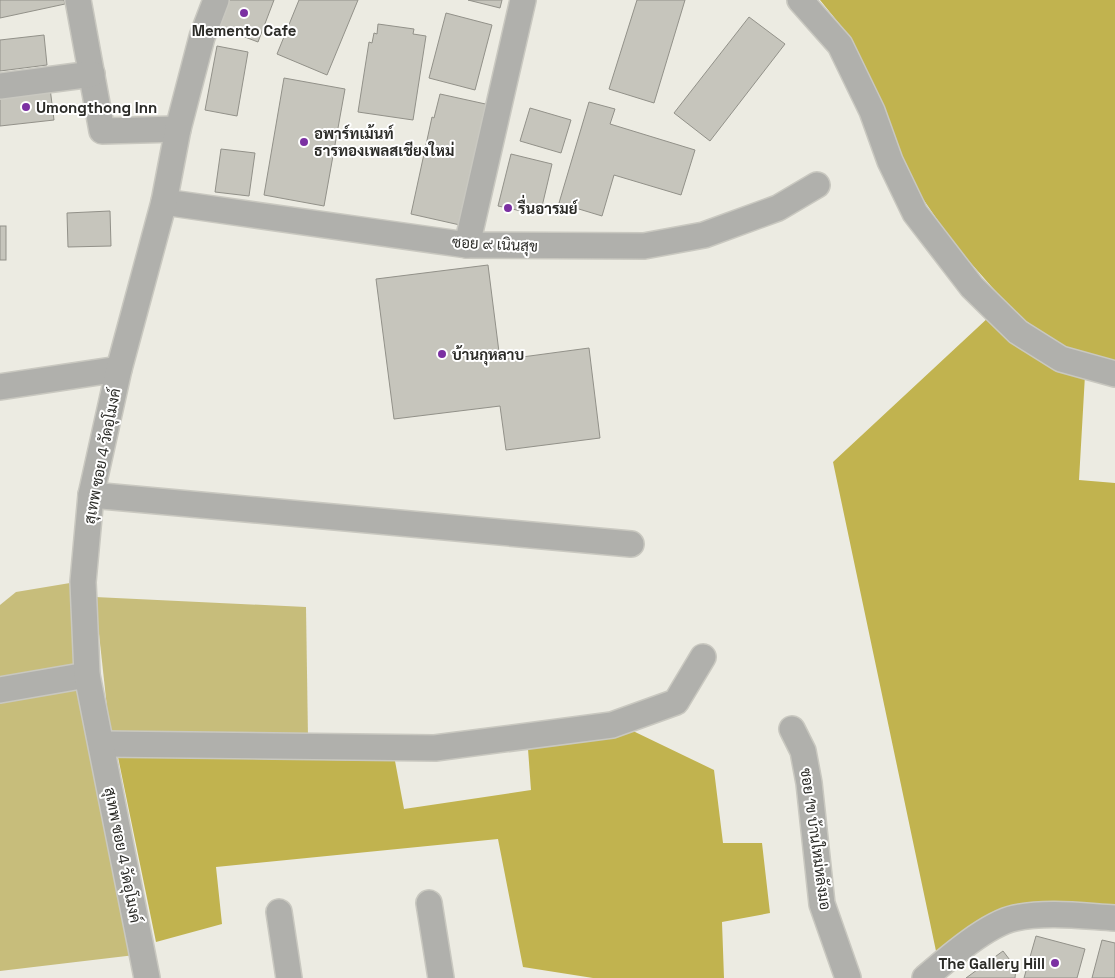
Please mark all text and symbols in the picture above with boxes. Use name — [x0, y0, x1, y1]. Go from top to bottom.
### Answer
marker: Memento Cafe — [238, 7, 250, 19]
place label: Memento Cafe — [192, 21, 297, 40]
place label: Umongthong Inn — [36, 98, 157, 117]
marker: Umongthong Inn — [20, 101, 32, 113]
place label: อพาร์ทเม้นท์ ธารทองเพลสเชียงใหม่ — [314, 124, 454, 160]
marker: อพาร์ทเม้นท์ ธารทองเพลสเชียงใหม่ — [298, 136, 310, 148]
place label: รื่นอารมย์ — [517, 194, 579, 218]
marker: รื่นอารมย์ — [502, 202, 514, 214]
street label: ซอย ๙ เนินสุข — [451, 232, 538, 258]
place label: บ้านกุหลาบ — [452, 345, 524, 366]
marker: บ้านกุหลาบ — [436, 348, 448, 360]
street label: สุเทพ ซอย 4 วัดอุโมงค์ — [80, 387, 126, 526]
street label: ซอย 1ข บ้านใหม่หลังมอ — [797, 767, 835, 911]
street label: สุเทพ ซอย 4 วัดอุโมงค์ — [99, 786, 145, 925]
place label: The Gallery Hill — [938, 954, 1045, 973]
marker: The Gallery Hill — [1049, 957, 1061, 969]

